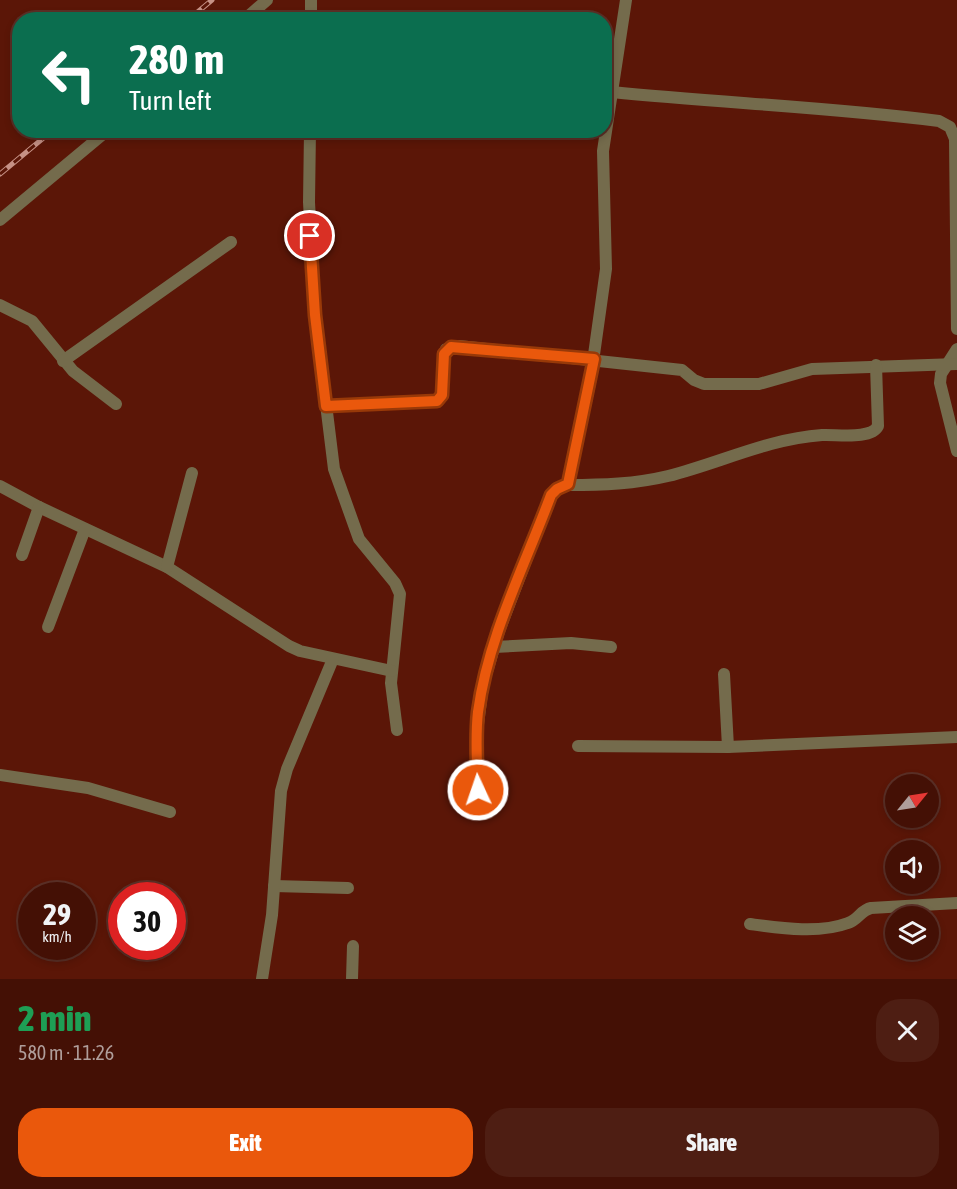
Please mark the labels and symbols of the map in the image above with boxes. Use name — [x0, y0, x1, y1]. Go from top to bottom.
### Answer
pin — [284, 210, 335, 261]
position arrow — [446, 758, 510, 822]
north arrow — [885, 774, 939, 828]
speed limit sign: 30 — [108, 882, 186, 960]

